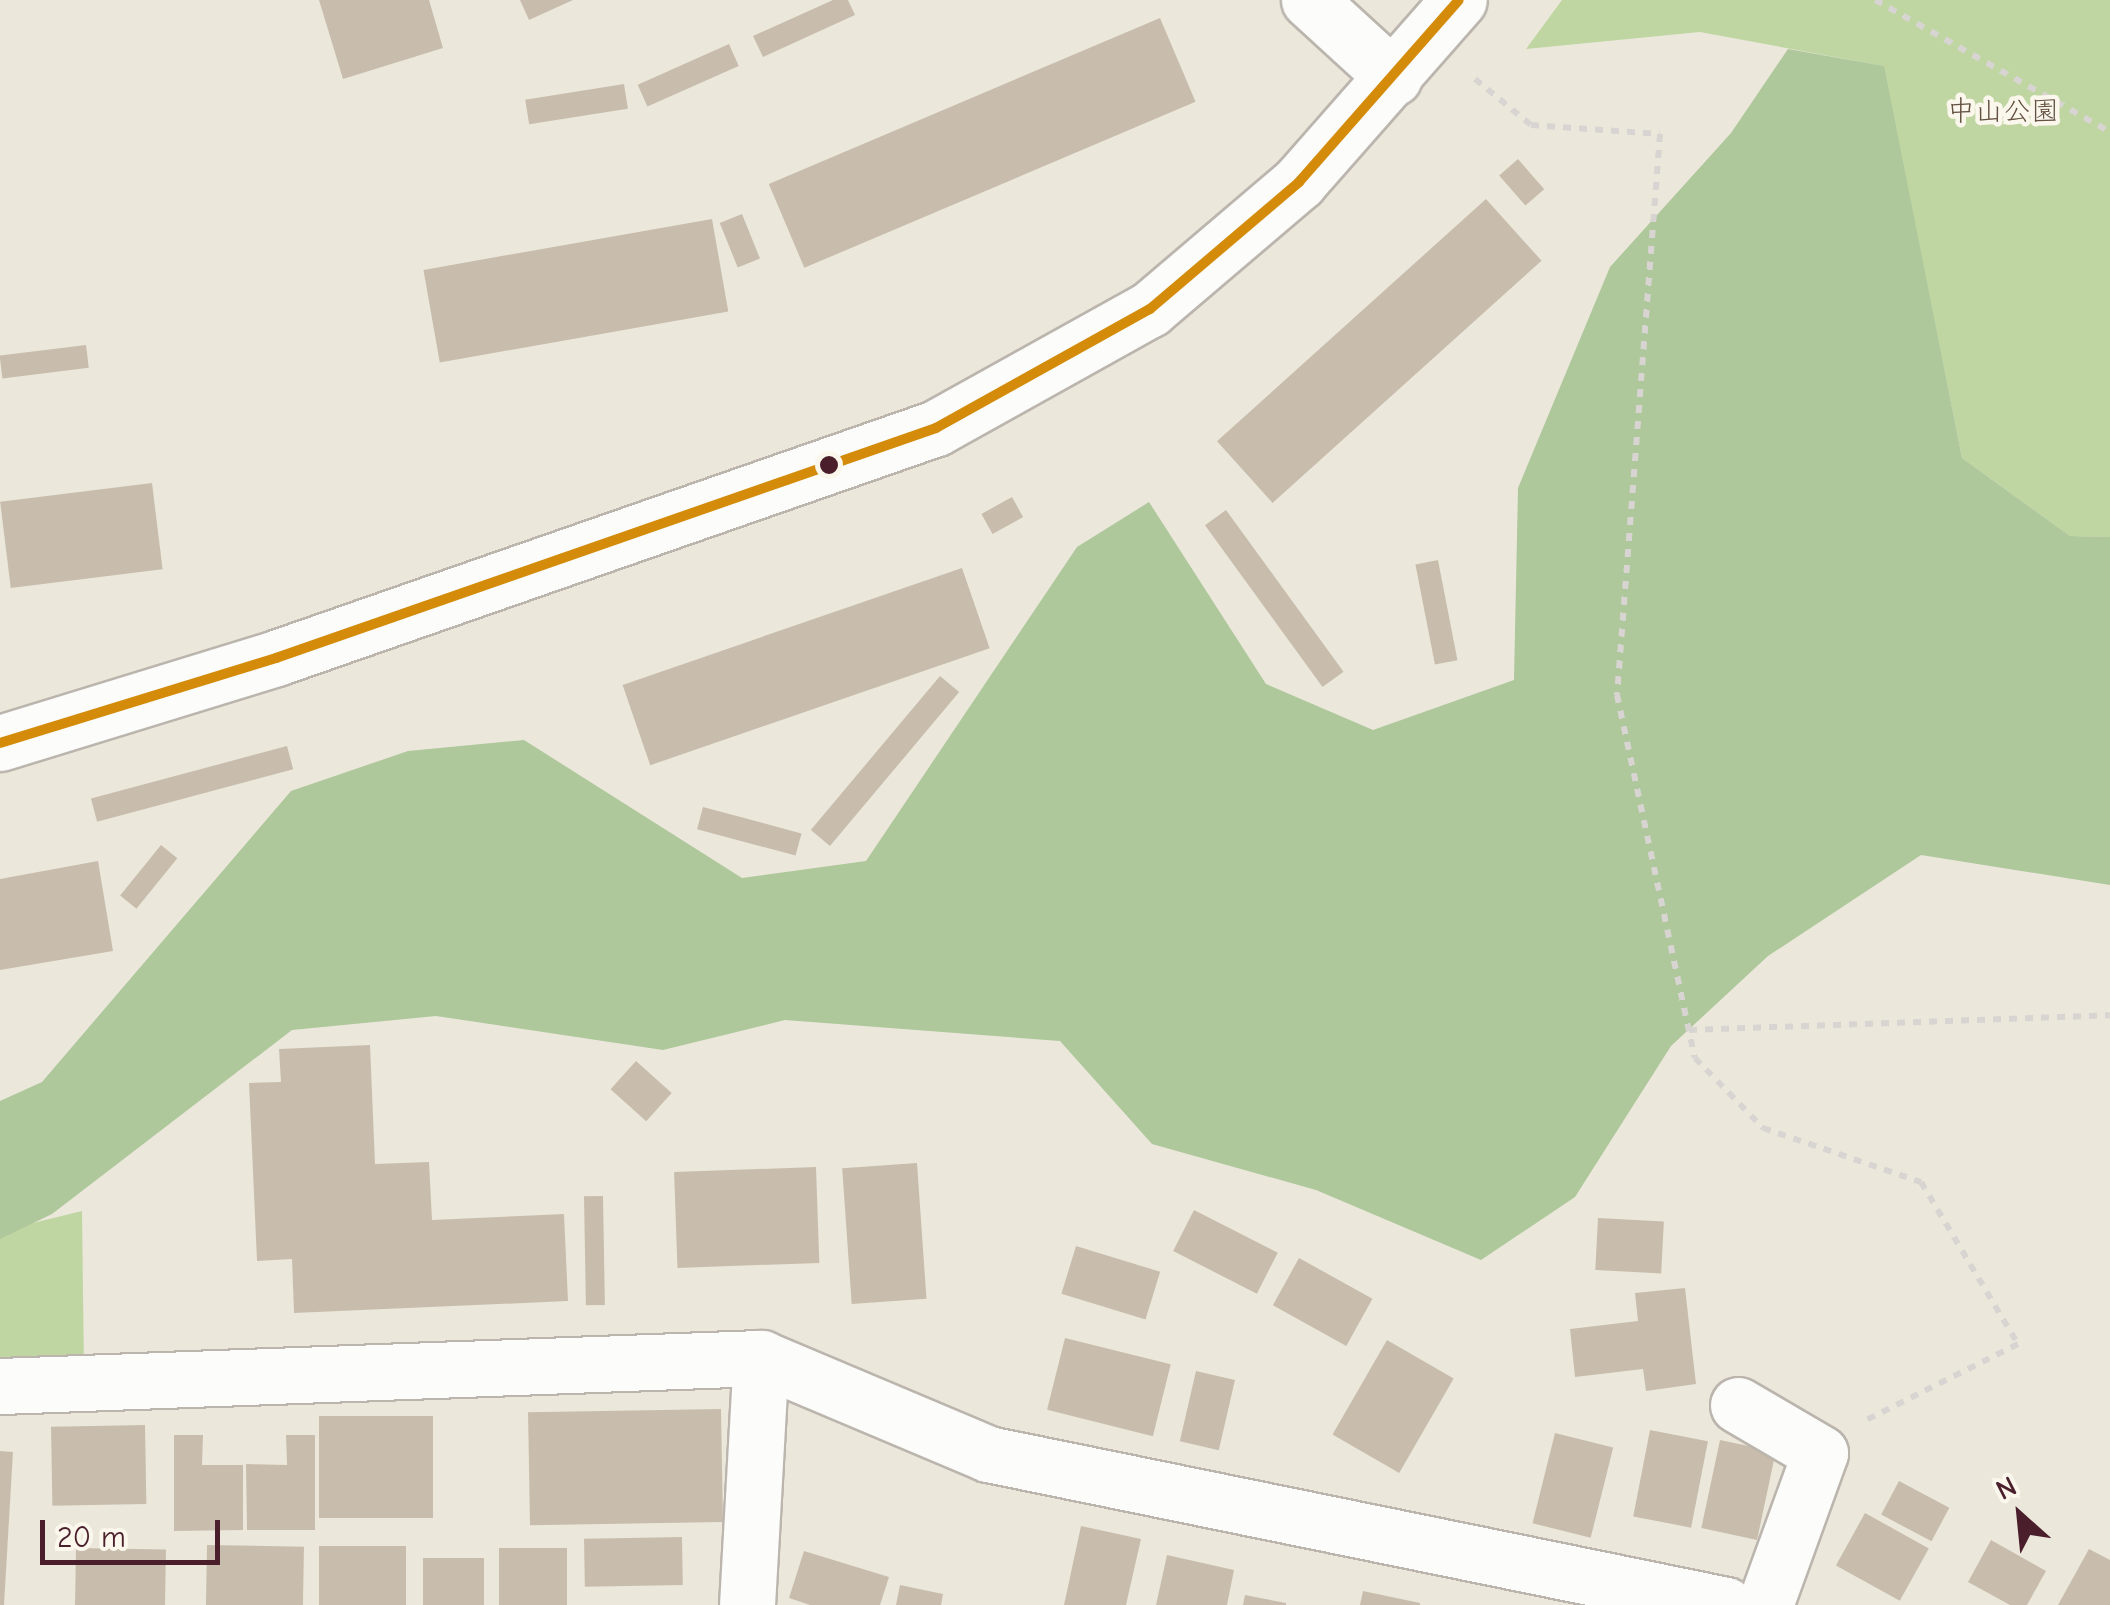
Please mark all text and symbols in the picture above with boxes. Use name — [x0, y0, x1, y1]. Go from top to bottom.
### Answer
park label: 中山公園 — [1947, 94, 2059, 128]
unlabelled marker — [819, 455, 839, 475]
north arrow — [1970, 1465, 2070, 1565]
text: N — [1991, 1470, 2022, 1507]
scale bar — [45, 1500, 225, 1562]
text: 20 m — [57, 1520, 126, 1555]

